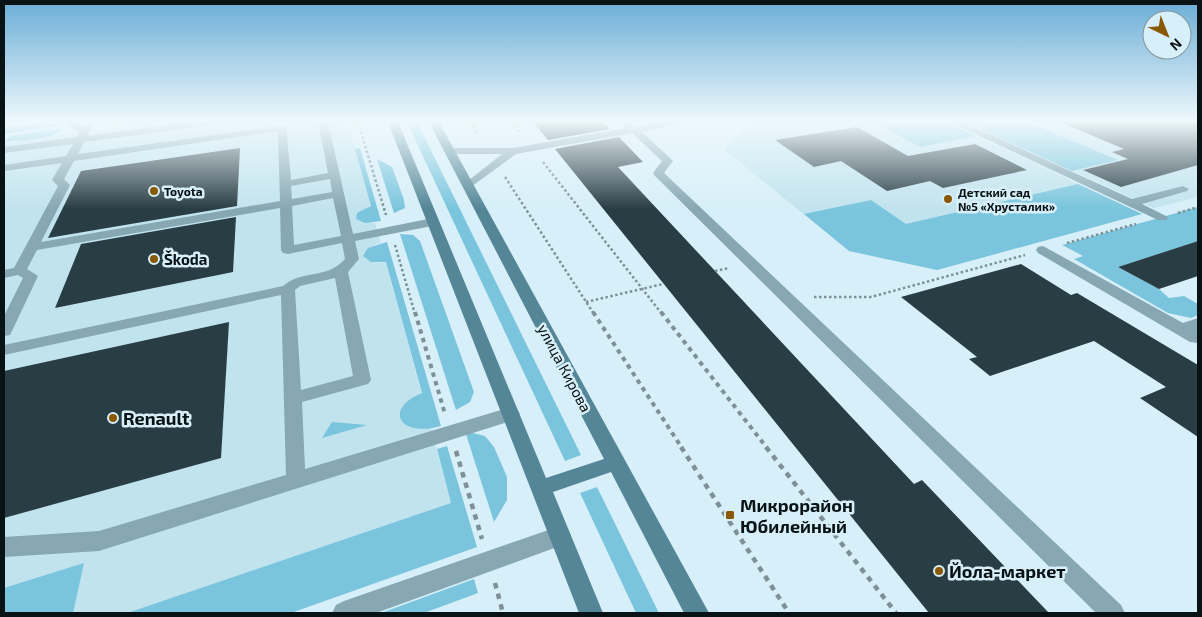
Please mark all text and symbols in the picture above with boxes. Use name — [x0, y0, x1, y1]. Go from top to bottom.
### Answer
north arrow — [1142, 10, 1192, 60]
text: N — [1167, 35, 1186, 55]
place label: Toyota — [164, 184, 203, 199]
marker: Toyota — [148, 185, 160, 197]
place label: Детский сад №5 «Хрусталик» — [958, 185, 1055, 213]
marker: Детский сад №5 «Хрусталик» — [942, 193, 954, 205]
place label: Škoda — [164, 250, 207, 268]
marker: Škoda — [148, 253, 160, 265]
street label: улица Кирова — [533, 321, 596, 415]
place label: Renault — [123, 407, 190, 429]
marker: Renault — [107, 412, 119, 424]
place label: Микрорайон Юбилейный — [740, 494, 853, 537]
marker: Микрорайон Юбилейный — [724, 509, 736, 521]
place label: Йола-маркет — [949, 560, 1065, 582]
marker: Йола-маркет — [933, 565, 945, 577]

